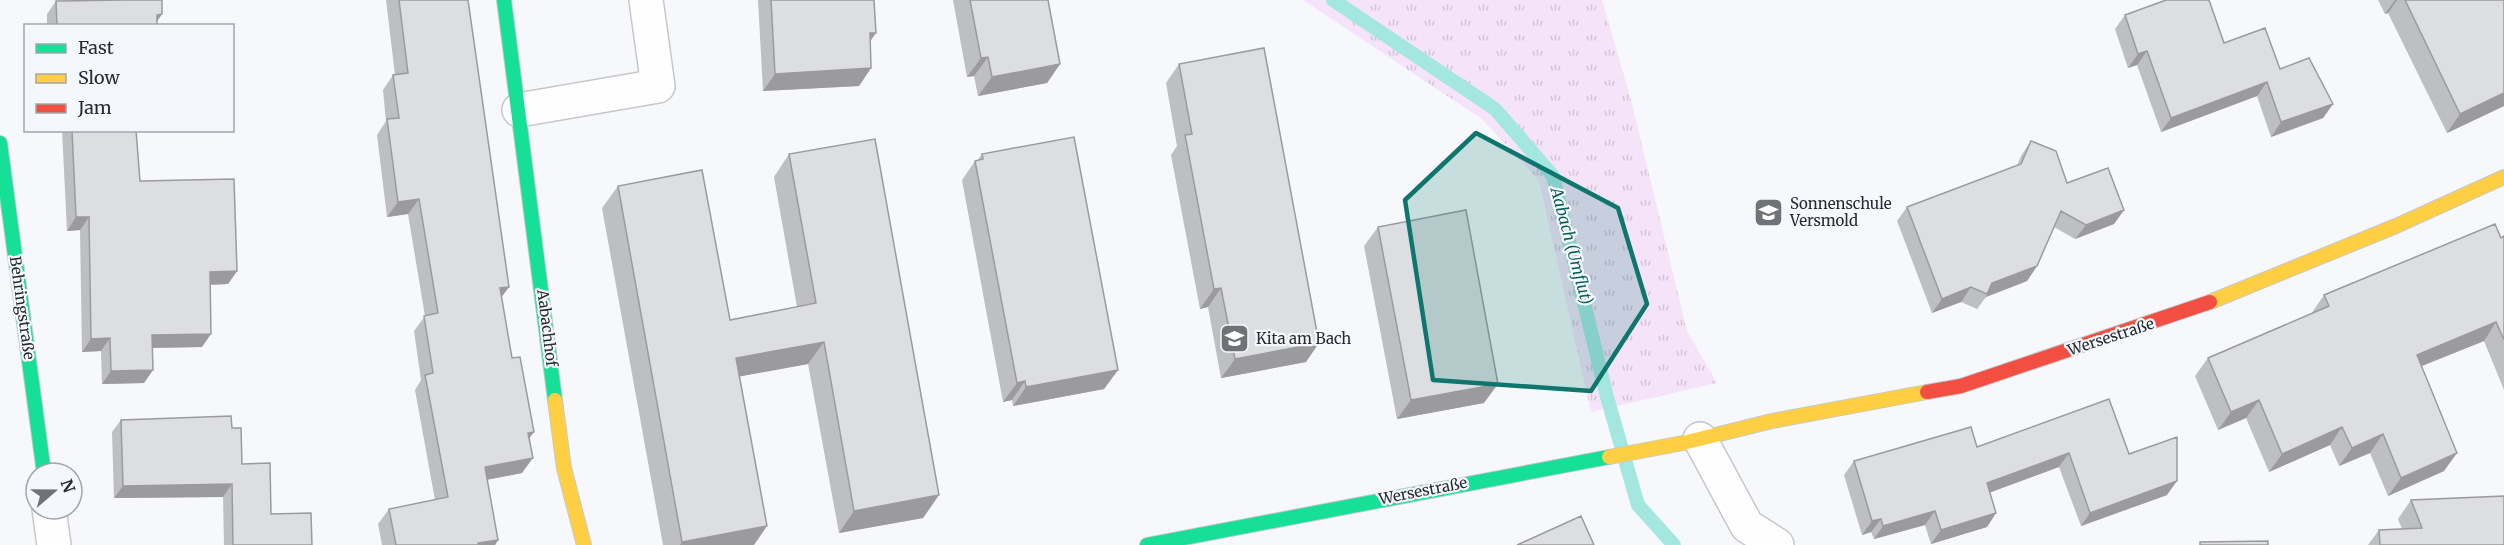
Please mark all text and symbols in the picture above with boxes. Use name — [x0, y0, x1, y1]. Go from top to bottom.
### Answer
legend — [24, 24, 234, 132]
text: Fast — [78, 36, 114, 59]
text: Slow — [78, 66, 121, 89]
text: Jam — [77, 96, 112, 119]
water label: Aabach (Umflut) — [1546, 183, 1597, 307]
place label: Sonnenschule Versmold — [1789, 194, 1892, 230]
school or university icon: Sonnenschule Versmold — [1753, 197, 1785, 229]
street label: Behringstraße — [6, 255, 39, 361]
street label: Aabachhof — [533, 287, 562, 369]
street label: Wersestraße — [2064, 314, 2157, 360]
school or university icon: Kita am Bach — [1219, 323, 1251, 355]
place label: Kita am Bach — [1256, 329, 1351, 348]
north arrow — [24, 461, 84, 521]
street label: Wersestraße — [1376, 473, 1469, 509]
text: N — [57, 477, 80, 496]

